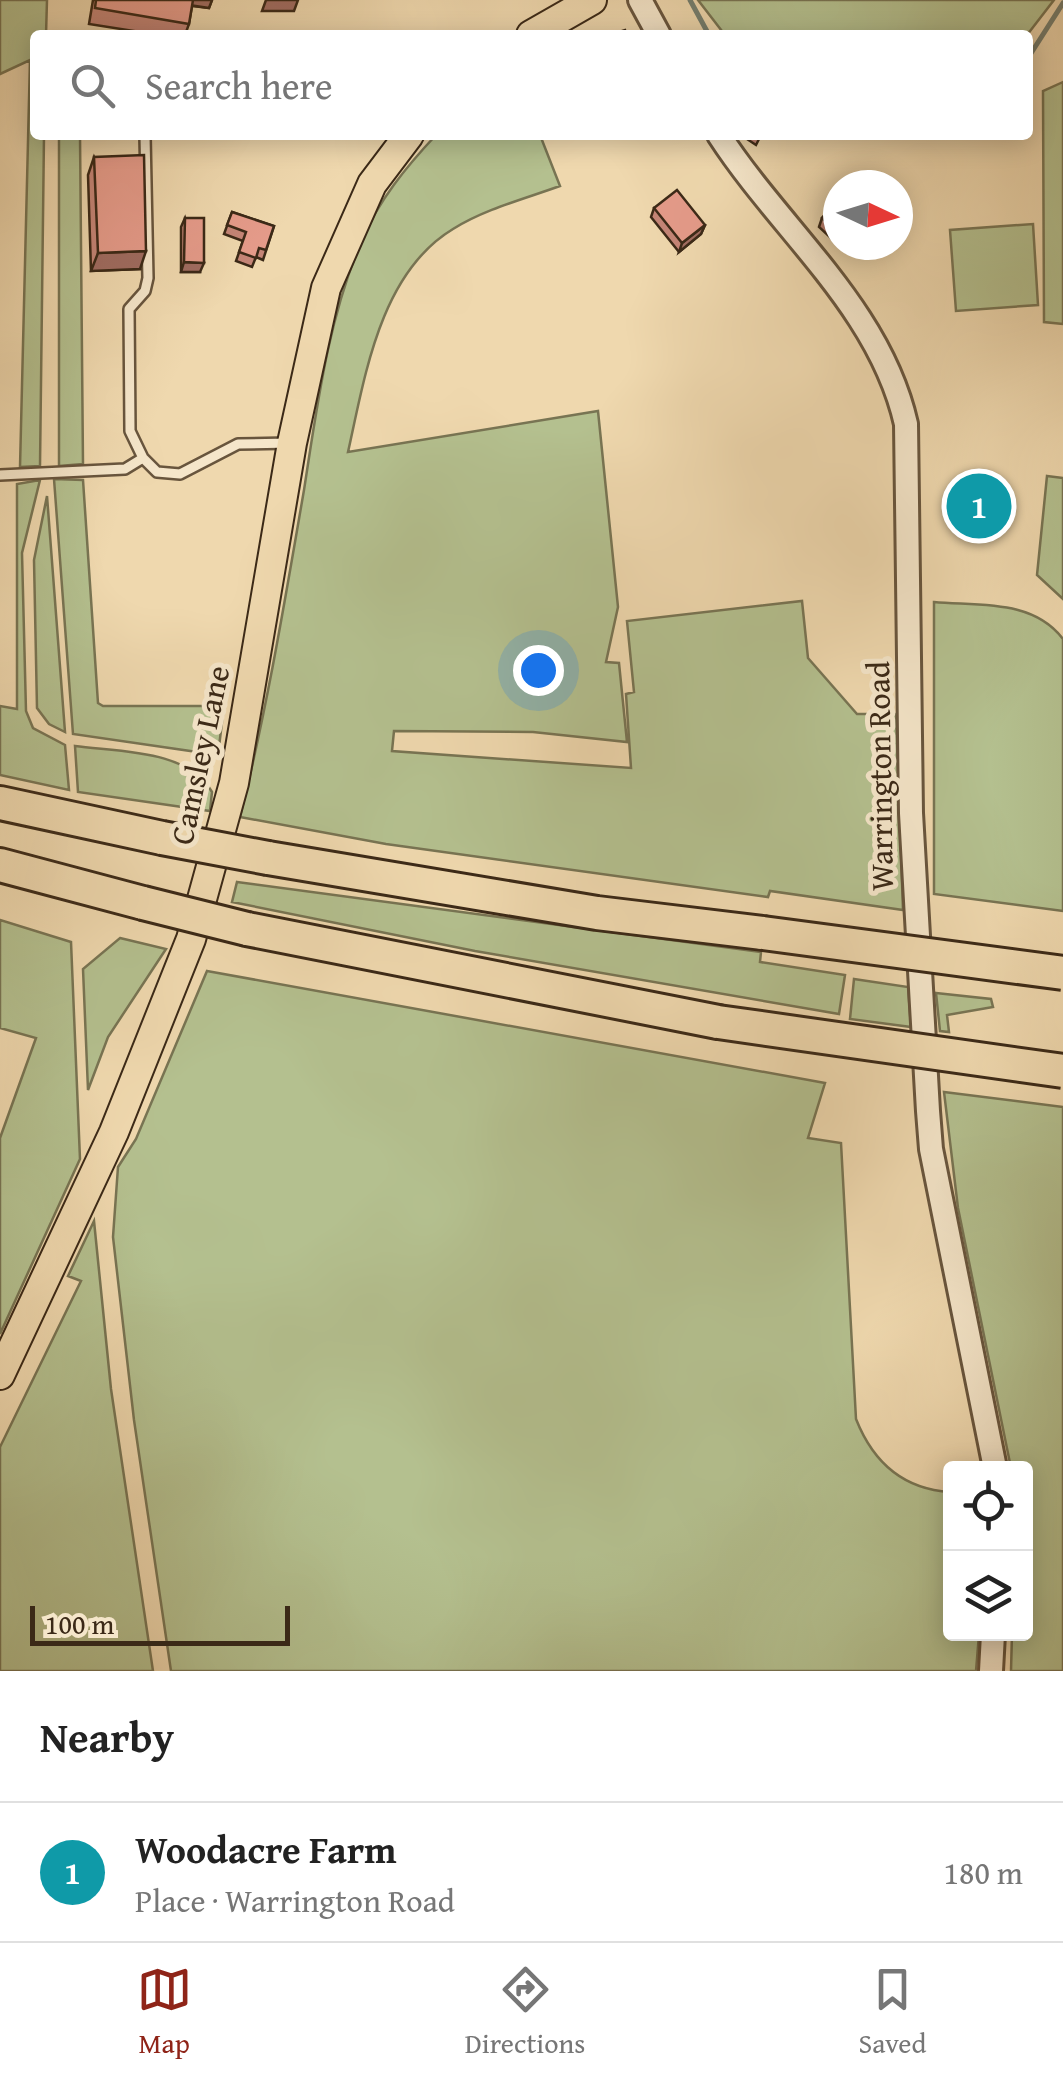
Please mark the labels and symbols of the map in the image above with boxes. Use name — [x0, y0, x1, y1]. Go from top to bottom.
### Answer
north arrow — [823, 170, 913, 260]
pin: 1 — [946, 468, 1012, 544]
your location — [513, 645, 564, 696]
street label: Camsley Lane — [158, 661, 241, 849]
street label: Warrington Road — [854, 661, 905, 891]
scale bar — [30, 1601, 290, 1646]

